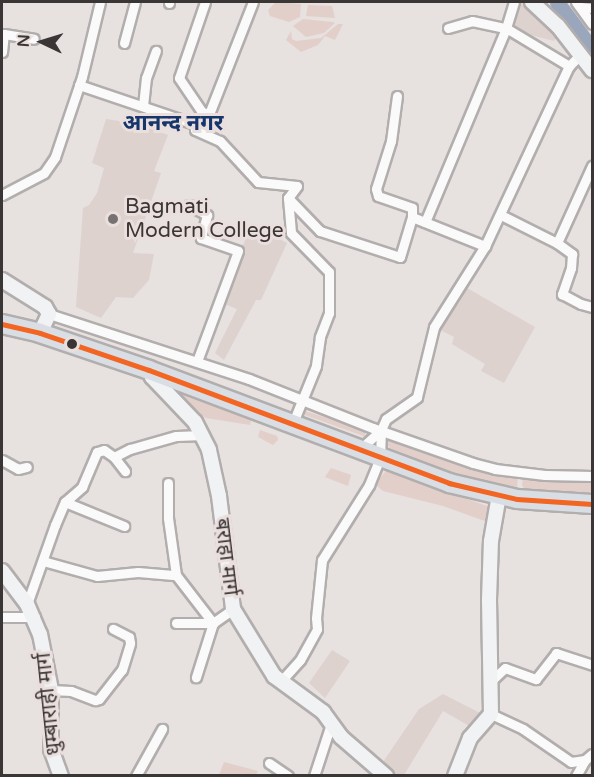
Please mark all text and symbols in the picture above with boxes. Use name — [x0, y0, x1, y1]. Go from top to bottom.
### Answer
north arrow — [12, 12, 72, 72]
text: N — [14, 34, 34, 48]
district label: आनन्द नगर — [123, 111, 223, 137]
place label: Bagmati Modern College — [125, 194, 284, 244]
marker: Bagmati Modern College — [106, 212, 120, 226]
unlabelled marker — [66, 338, 78, 350]
street label: बराहा मार्ग — [209, 517, 243, 597]
street label: धुम्बाराही मार्ग — [31, 651, 67, 757]

